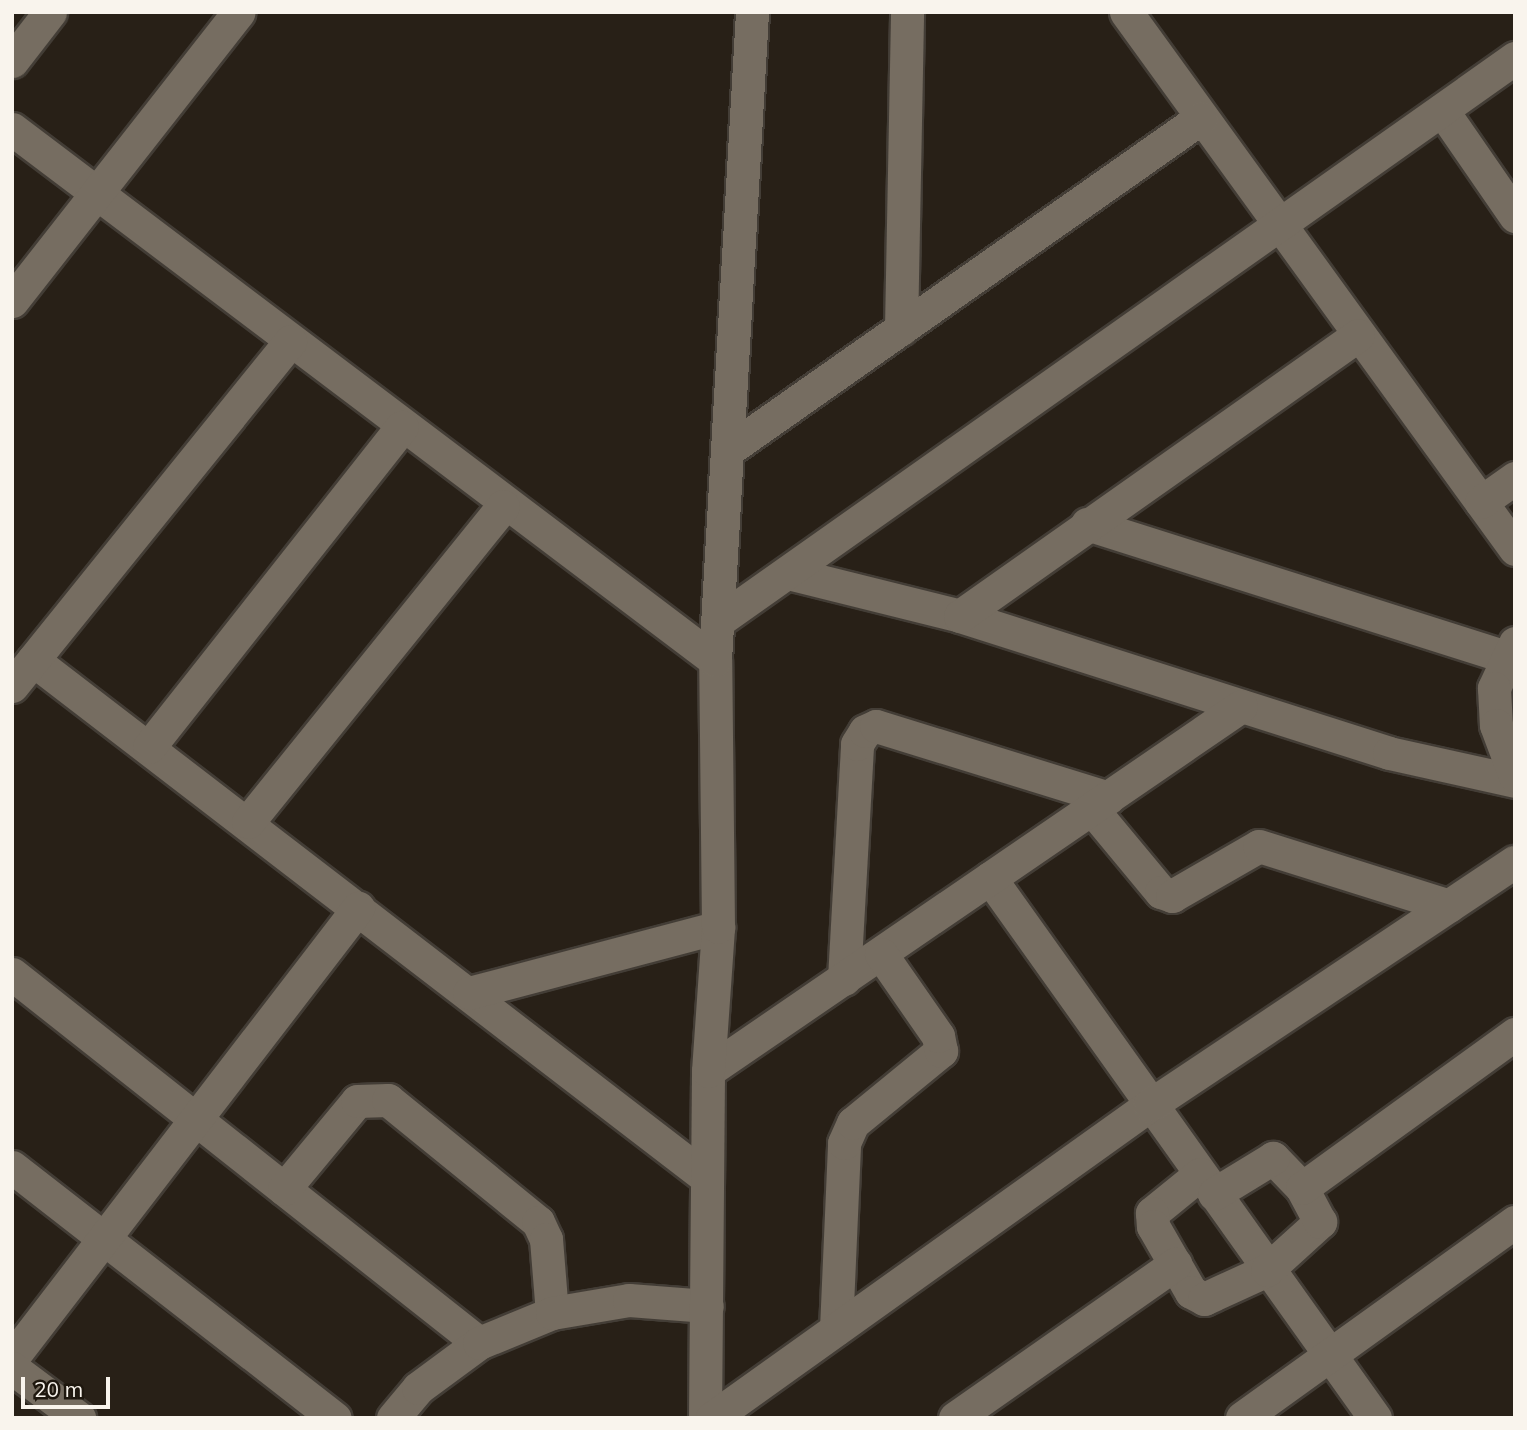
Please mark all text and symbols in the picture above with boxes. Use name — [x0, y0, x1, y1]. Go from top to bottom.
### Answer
scale bar — [24, 1364, 114, 1408]
text: 20 m — [34, 1376, 83, 1402]

